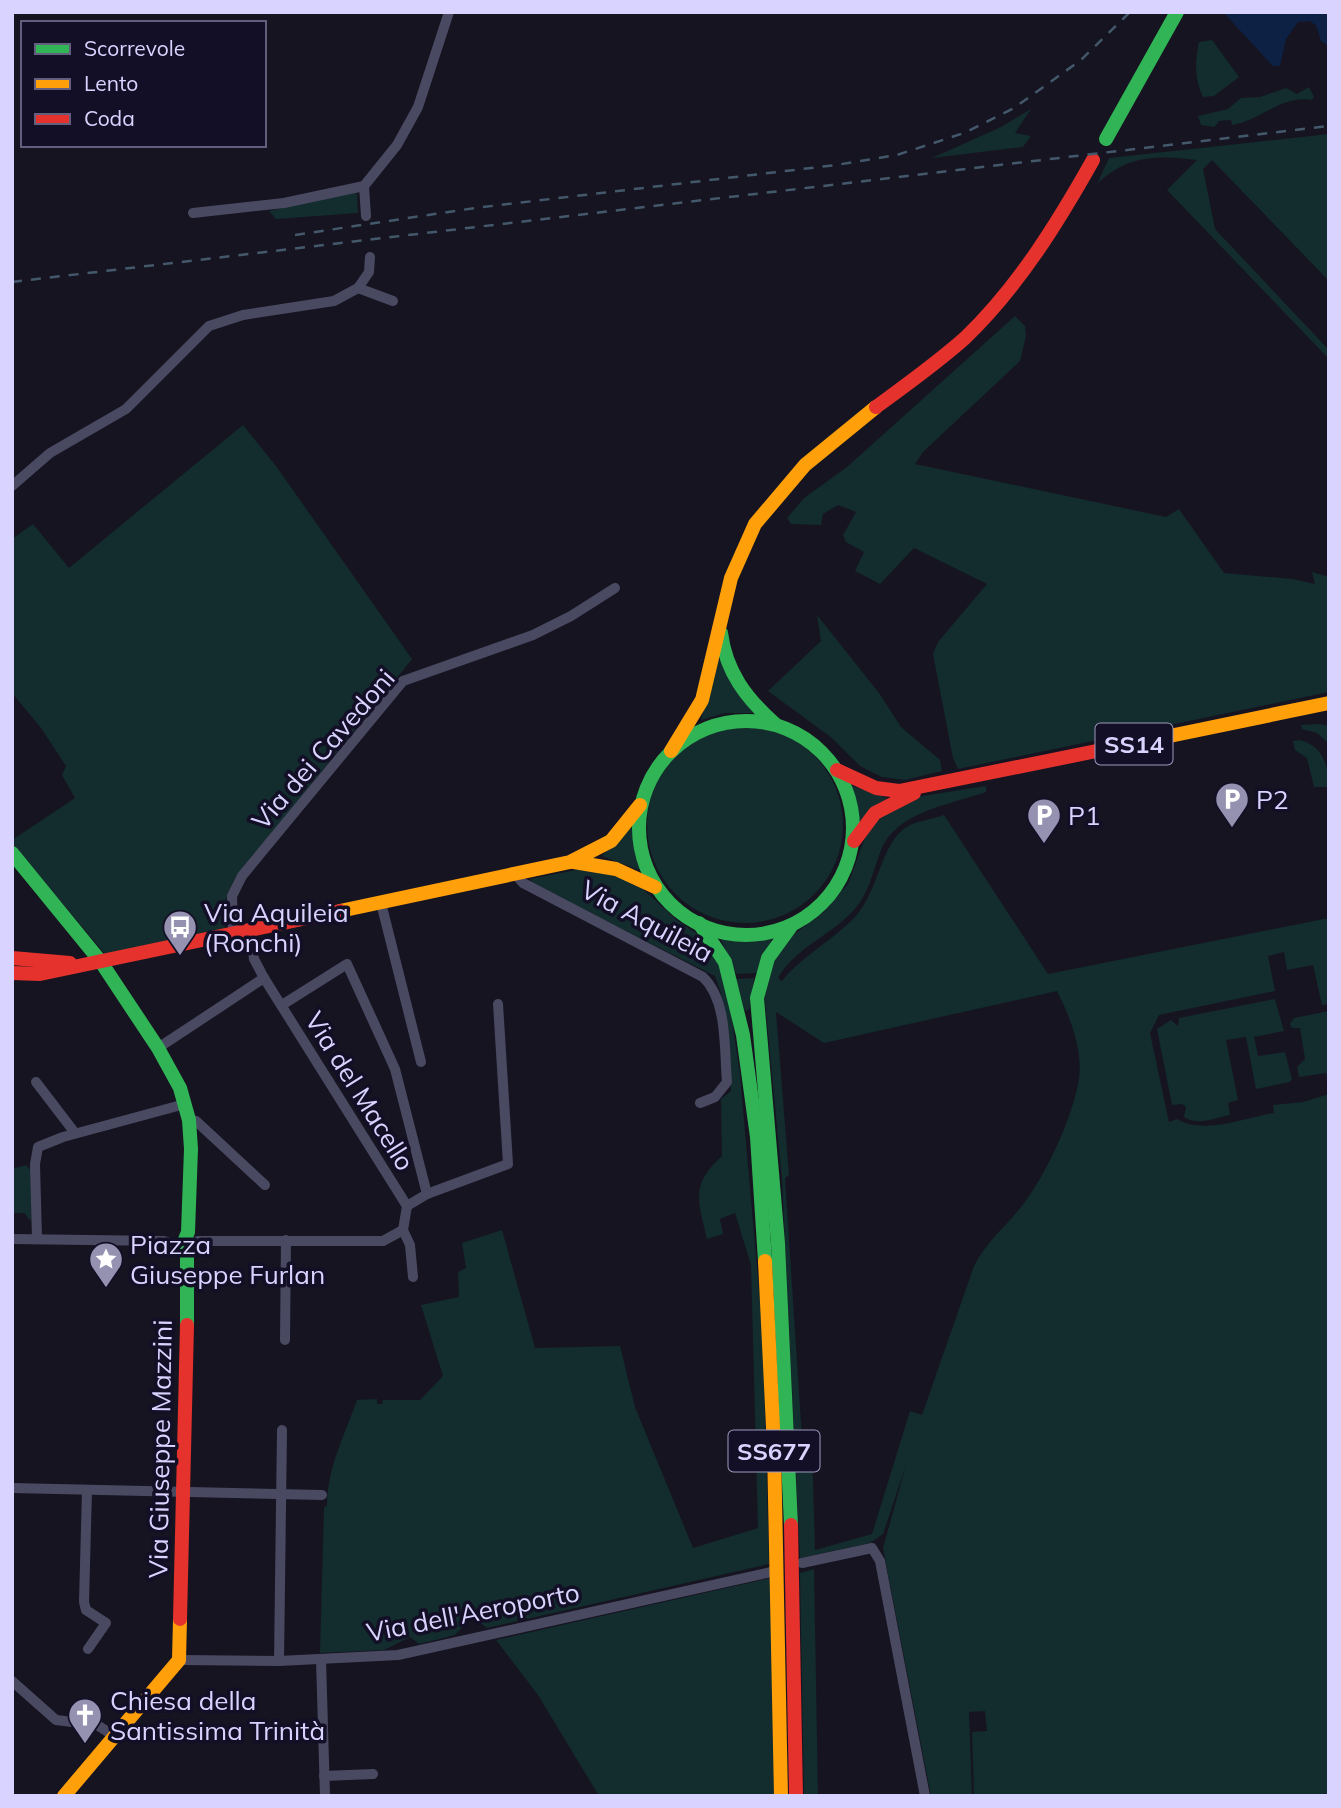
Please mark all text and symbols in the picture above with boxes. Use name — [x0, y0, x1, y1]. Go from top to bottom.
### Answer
legend — [21, 21, 266, 147]
text: Scorrevole — [84, 35, 185, 61]
text: Lento — [84, 70, 138, 96]
text: Coda — [84, 105, 135, 131]
street label: Via dei Cavedoni — [244, 662, 402, 836]
road number: SS14 — [1096, 724, 1172, 764]
parking icon: P2 — [1213, 780, 1251, 829]
place label: P2 — [1256, 783, 1289, 816]
parking icon: P1 — [1025, 796, 1063, 845]
place label: P1 — [1068, 799, 1101, 832]
street label: Via Aquileia — [575, 872, 719, 970]
place label: Via Aquileia (Ronchi) — [204, 896, 349, 959]
bus stop icon: Via Aquileia (Ronchi) — [161, 908, 199, 957]
street label: Via del Macello — [298, 1005, 422, 1177]
place label: Piazza Giuseppe Furlan — [130, 1228, 325, 1291]
place icon: Piazza Giuseppe Furlan — [87, 1240, 125, 1289]
street label: Via Giuseppe Mazzini — [141, 1319, 179, 1579]
road number: SS677 — [728, 1430, 820, 1471]
street label: Via dell'Aeroporto — [364, 1575, 582, 1649]
place label: Chiesa della Santissima Trinità — [110, 1684, 325, 1747]
church icon: Chiesa della Santissima Trinità — [66, 1696, 104, 1745]

